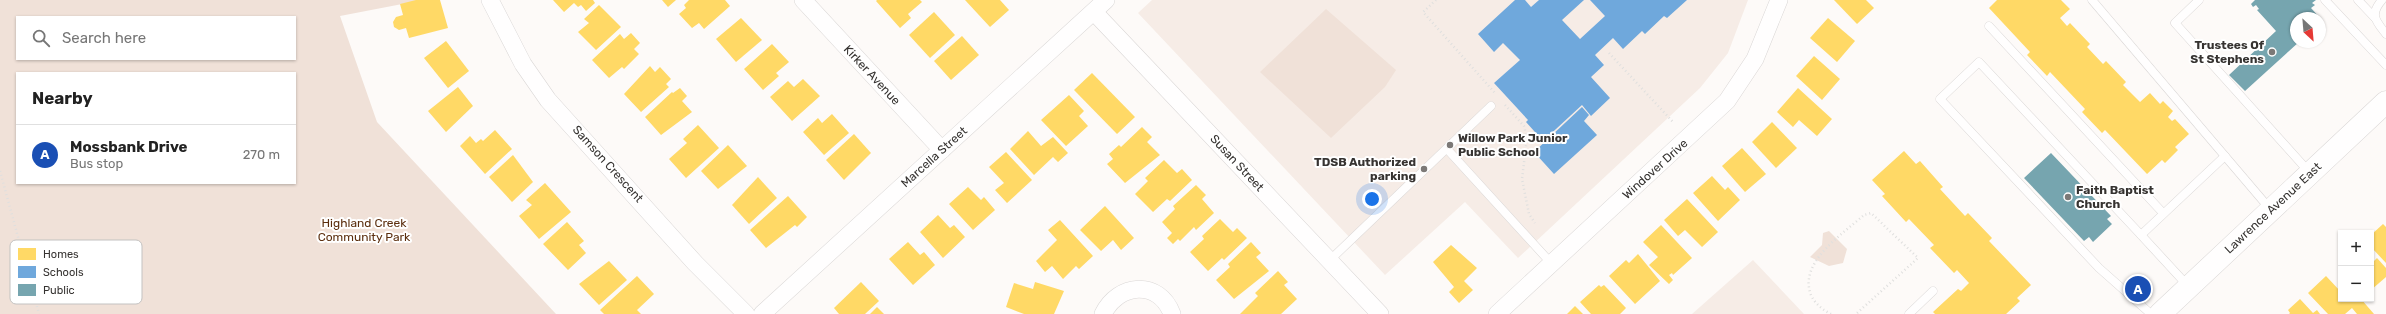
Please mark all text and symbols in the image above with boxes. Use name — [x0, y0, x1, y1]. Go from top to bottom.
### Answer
north arrow — [2290, 12, 2326, 48]
search box — [16, 16, 296, 60]
icon: search — [30, 27, 52, 49]
text: Search here — [62, 29, 146, 47]
place label: Trustees Of St Stephens — [2190, 38, 2265, 66]
street label: Kirker Avenue — [841, 42, 903, 108]
marker: Trustees Of St Stephens — [2267, 47, 2277, 57]
text: Nearby — [32, 88, 93, 108]
street label: Samson Crescent — [570, 123, 646, 205]
street label: Marcella Street — [898, 123, 970, 190]
place label: Willow Park Junior Public School — [1458, 131, 1568, 159]
street label: Susan Street — [1207, 132, 1267, 194]
street label: Windover Drive — [1620, 136, 1691, 202]
text: Mossbank Drive — [70, 138, 187, 156]
marker: Willow Park Junior Public School — [1445, 140, 1455, 150]
text: A — [40, 147, 50, 162]
text: 270 m — [243, 147, 280, 162]
place label: TDSB Authorized parking — [1314, 155, 1416, 183]
text: Bus stop — [70, 156, 123, 171]
street label: Lawrence Avenue East — [2222, 159, 2324, 256]
marker: TDSB Authorized parking — [1419, 164, 1429, 174]
place label: Faith Baptist Church — [2076, 183, 2154, 211]
your location — [1362, 189, 1382, 209]
marker: Faith Baptist Church — [2063, 192, 2073, 202]
park label: Highland Creek Community Park — [318, 216, 411, 244]
map controls — [2338, 230, 2374, 302]
button: + — [2338, 230, 2374, 266]
legend — [10, 240, 142, 304]
text: Homes — [43, 248, 79, 261]
text: Schools — [43, 266, 84, 279]
button: − — [2338, 266, 2374, 302]
pin: A — [2125, 274, 2151, 304]
text: Public — [43, 284, 75, 297]

